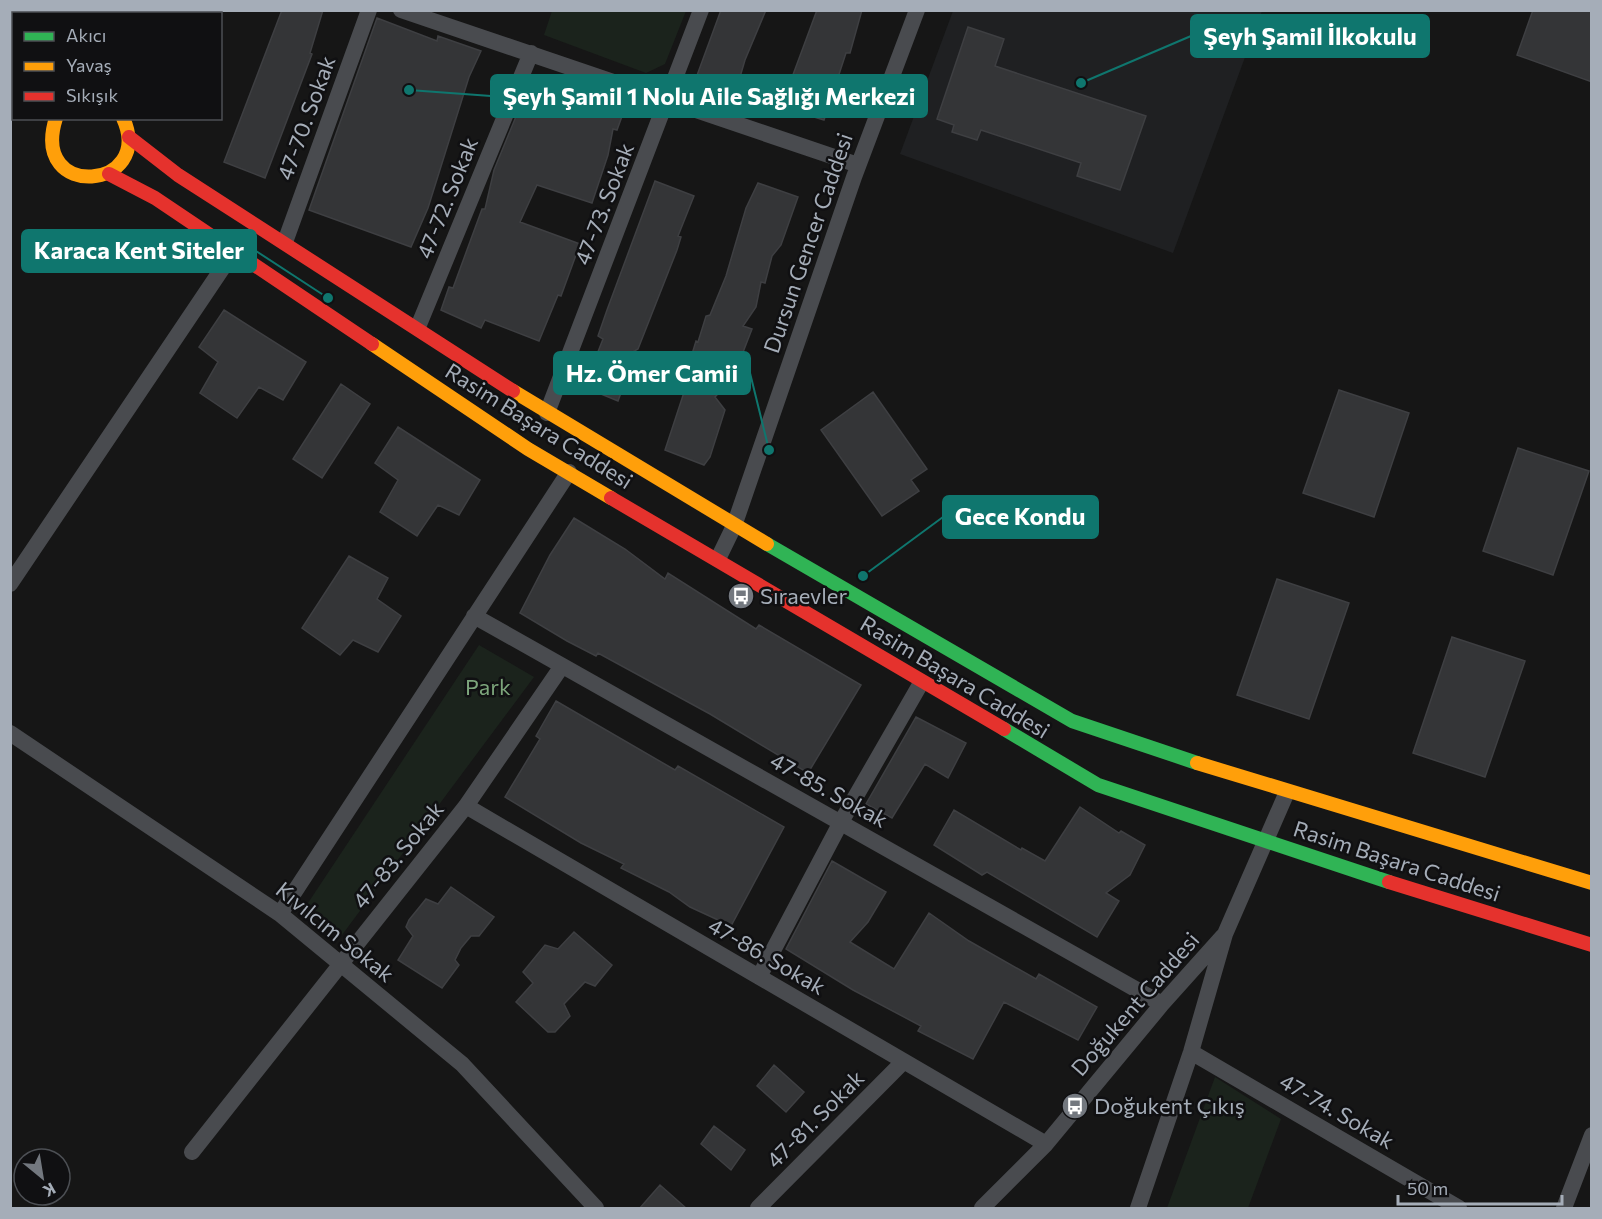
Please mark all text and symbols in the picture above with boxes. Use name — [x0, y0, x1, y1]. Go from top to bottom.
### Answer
legend — [12, 12, 222, 120]
callout: Şeyh Şamil İlkokulu — [1191, 15, 1429, 57]
text: Şeyh Şamil İlkokulu — [1203, 21, 1417, 50]
text: Akıcı — [66, 24, 106, 46]
street label: 47-70. Sokak — [271, 52, 340, 184]
text: Yavaş — [66, 54, 112, 76]
callout: Şeyh Şamil 1 Nolu Aile Sağlığı Merkezi — [491, 75, 927, 117]
text: Şeyh Şamil 1 Nolu Aile Sağlığı Merkezi — [503, 81, 915, 110]
text: Sıkışık — [66, 84, 118, 106]
street label: Dursun Gencer Caddesi — [757, 129, 858, 356]
street label: 47-72. Sokak — [410, 133, 483, 262]
street label: 47-73. Sokak — [568, 139, 639, 269]
callout: Karaca Kent Siteler — [22, 230, 256, 272]
text: Karaca Kent Siteler — [34, 235, 244, 264]
callout: Hz. Ömer Camii — [554, 352, 750, 394]
street label: Rasim Başara Caddesi — [441, 357, 638, 494]
text: Hz. Ömer Camii — [566, 358, 738, 387]
callout: Gece Kondu — [943, 496, 1098, 538]
text: Gece Kondu — [955, 501, 1085, 530]
bus stop icon: Sıraevler — [726, 581, 756, 611]
place label: Sıraevler — [760, 582, 847, 609]
street label: Rasim Başara Caddesi — [856, 609, 1055, 744]
park label: Park — [465, 673, 511, 700]
street label: 47-85. Sokak — [766, 746, 893, 833]
street label: 47-83. Sokak — [346, 796, 449, 914]
street label: Rasim Başara Caddesi — [1290, 814, 1504, 907]
street label: Kıvılcım Sokak — [271, 876, 400, 988]
street label: 47-86. Sokak — [704, 911, 831, 1000]
street label: Doğukent Caddesi — [1065, 926, 1204, 1081]
street label: 47-81. Sokak — [760, 1064, 869, 1173]
street label: 47-74. Sokak — [1275, 1067, 1399, 1154]
bus stop icon: Doğukent Çıkış — [1060, 1091, 1090, 1121]
place label: Doğukent Çıkış — [1094, 1092, 1245, 1119]
north arrow — [12, 1147, 72, 1207]
scale bar — [1398, 1168, 1562, 1206]
text: 50 m — [1407, 1177, 1448, 1199]
text: K — [40, 1179, 59, 1201]

